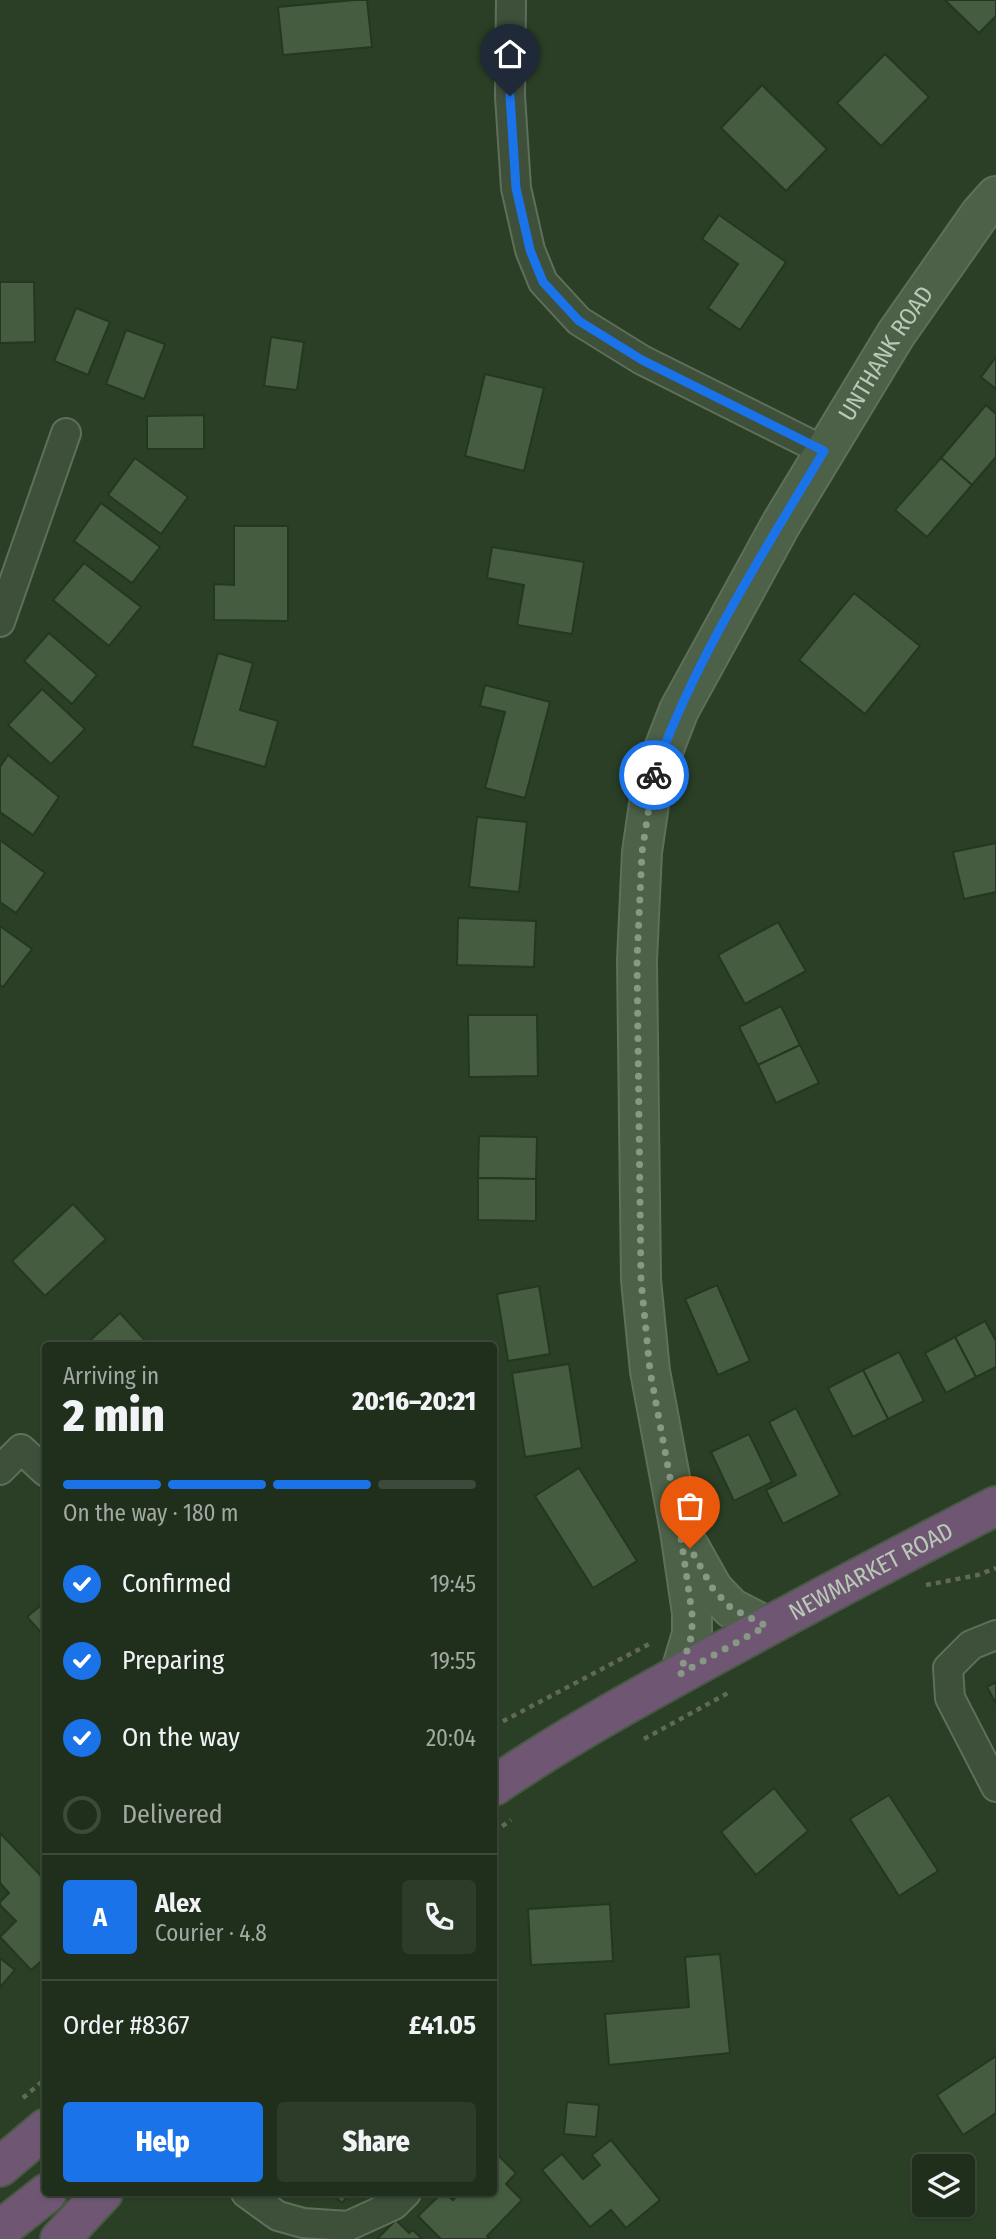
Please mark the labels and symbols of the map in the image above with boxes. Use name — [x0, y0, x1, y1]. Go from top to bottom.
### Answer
pin — [480, 24, 540, 96]
street label: UNTHANK ROAD — [833, 281, 939, 426]
courier — [619, 740, 689, 810]
pin — [660, 1476, 720, 1548]
street label: NEWMARKET ROAD — [784, 1517, 958, 1626]

